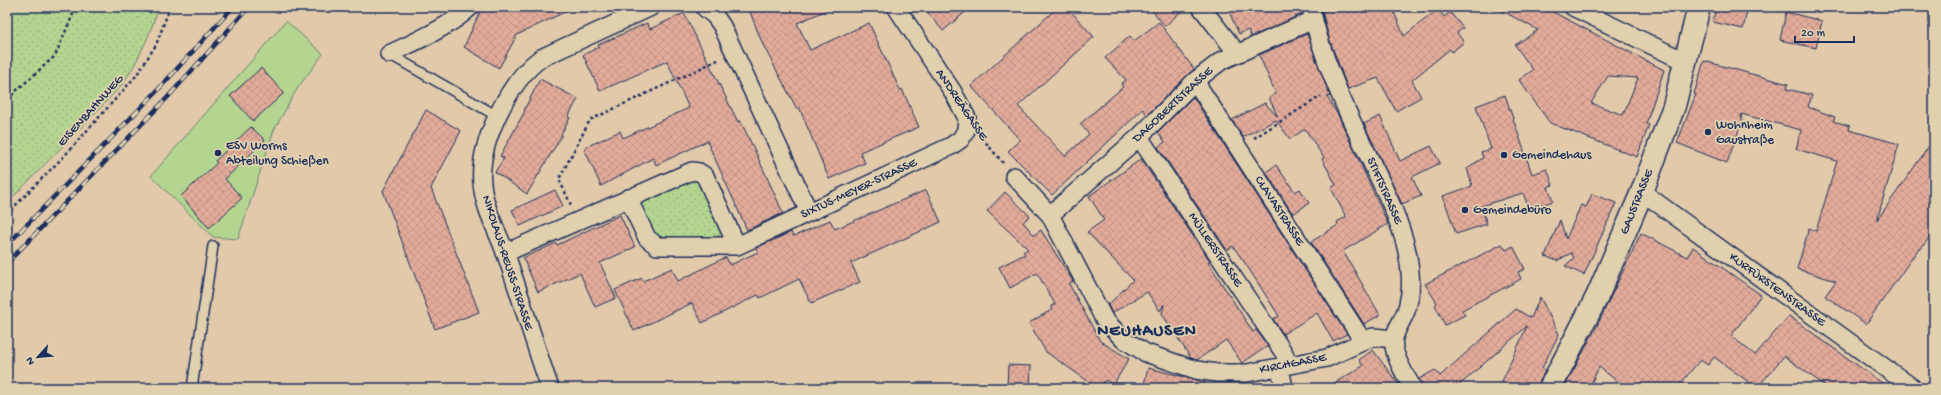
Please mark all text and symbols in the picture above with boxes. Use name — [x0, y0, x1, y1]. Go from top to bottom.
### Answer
scale bar — [1795, 18, 1854, 44]
text: 20 m — [1801, 27, 1826, 41]
street label: DAGOBERTSTRASSE — [1129, 63, 1217, 147]
street label: ANDREÄGASSE — [932, 66, 992, 144]
street label: EISENBAHNWEG — [55, 71, 128, 150]
place label: Wohnheim Gaustraße — [1716, 118, 1774, 148]
marker: Wohnheim Gaustraße — [1703, 127, 1713, 137]
place label: ESV Worms Abteilung Schießen — [226, 139, 330, 169]
marker: ESV Worms Abteilung Schießen — [213, 148, 223, 158]
place label: Gemeindehaus — [1512, 148, 1592, 163]
marker: Gemeindehaus — [1499, 150, 1509, 160]
street label: SIXTUS-MEYER-STRASSE — [799, 155, 920, 223]
street label: STIFTSTRASSE — [1363, 155, 1406, 228]
street label: GAUSTRASSE — [1617, 166, 1657, 237]
street label: CLAVASTRASSE — [1251, 173, 1308, 249]
street label: NIKOLAUS-REUSS-STRASSE — [478, 194, 536, 333]
place label: Gemeindebüro — [1473, 203, 1552, 218]
marker: Gemeindebüro — [1460, 205, 1470, 215]
street label: MÜLLERSTRASSE — [1185, 210, 1246, 291]
street label: KURFÜRSTENSTRASSE — [1726, 250, 1829, 331]
district label: NEUHAUSEN — [1097, 322, 1197, 342]
north arrow — [18, 337, 58, 377]
street label: KIRCHGASSE — [1258, 350, 1328, 378]
text: N — [24, 355, 38, 367]

